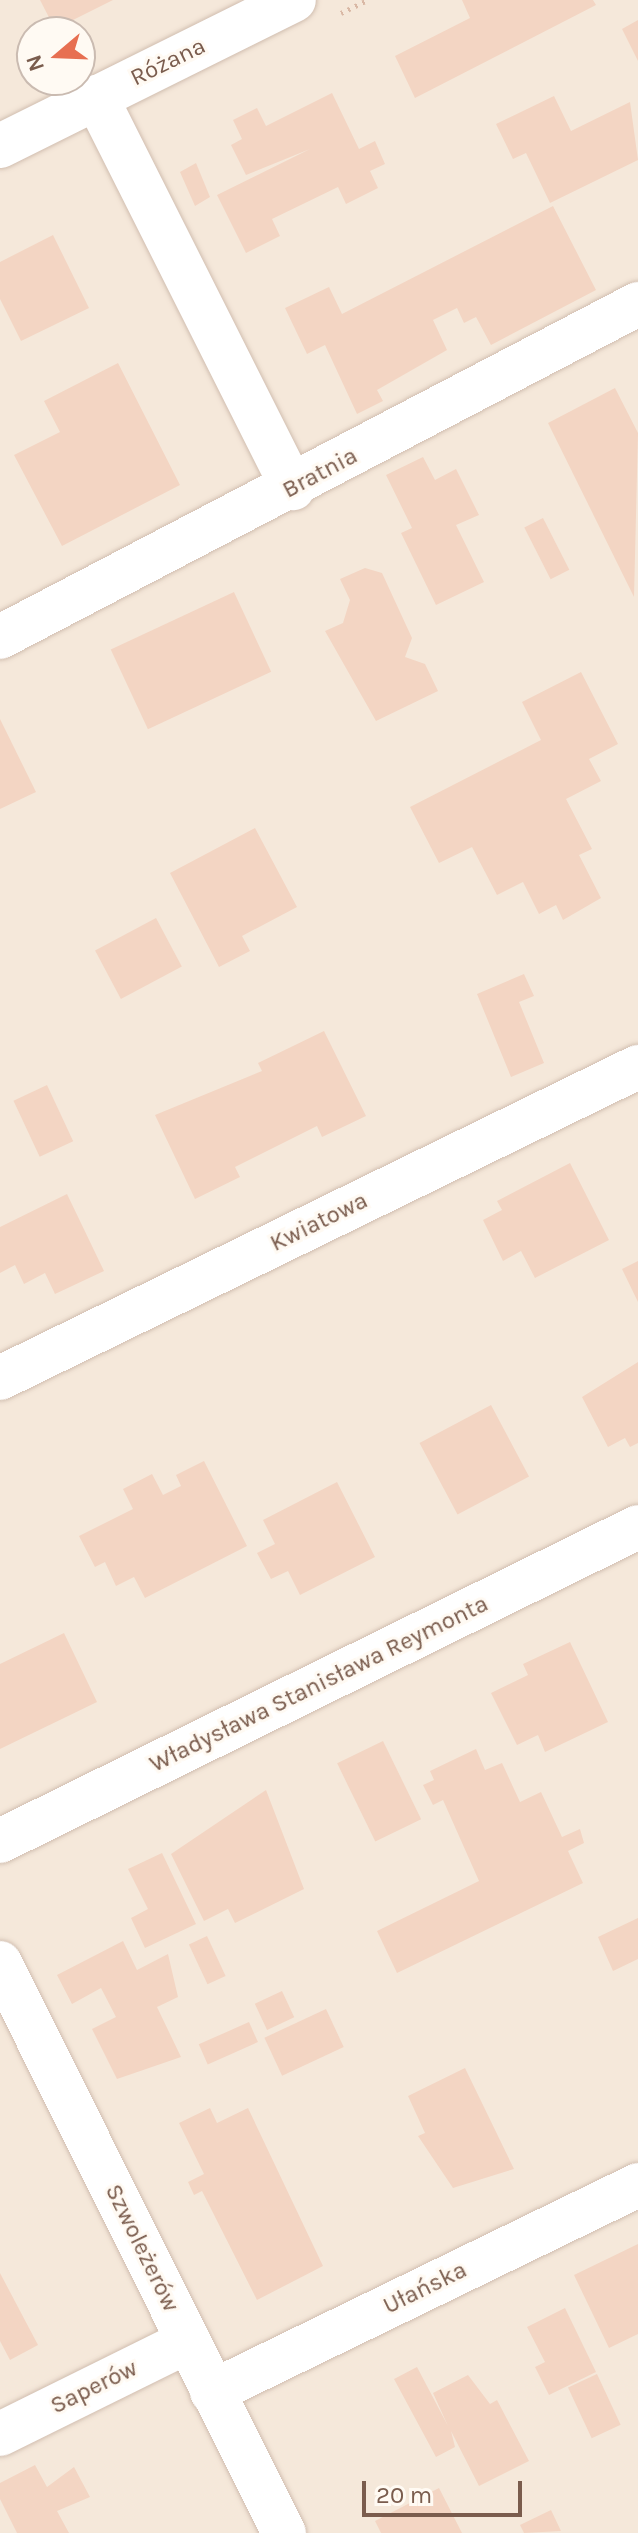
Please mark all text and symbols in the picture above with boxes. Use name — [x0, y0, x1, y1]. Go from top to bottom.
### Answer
north arrow — [16, 16, 96, 96]
street label: Różana — [126, 31, 210, 93]
text: N — [20, 51, 50, 75]
street label: Bratnia — [278, 441, 362, 505]
street label: Kwiatowa — [265, 1186, 373, 1258]
street label: Władysława Stanisława Reymonta — [145, 1589, 493, 1779]
street label: Szwoleżerów — [99, 2180, 185, 2316]
street label: Ułańska — [378, 2255, 472, 2321]
street label: Saperów — [46, 2354, 142, 2420]
scale bar — [366, 2465, 526, 2515]
text: 20 m — [376, 2481, 432, 2509]

